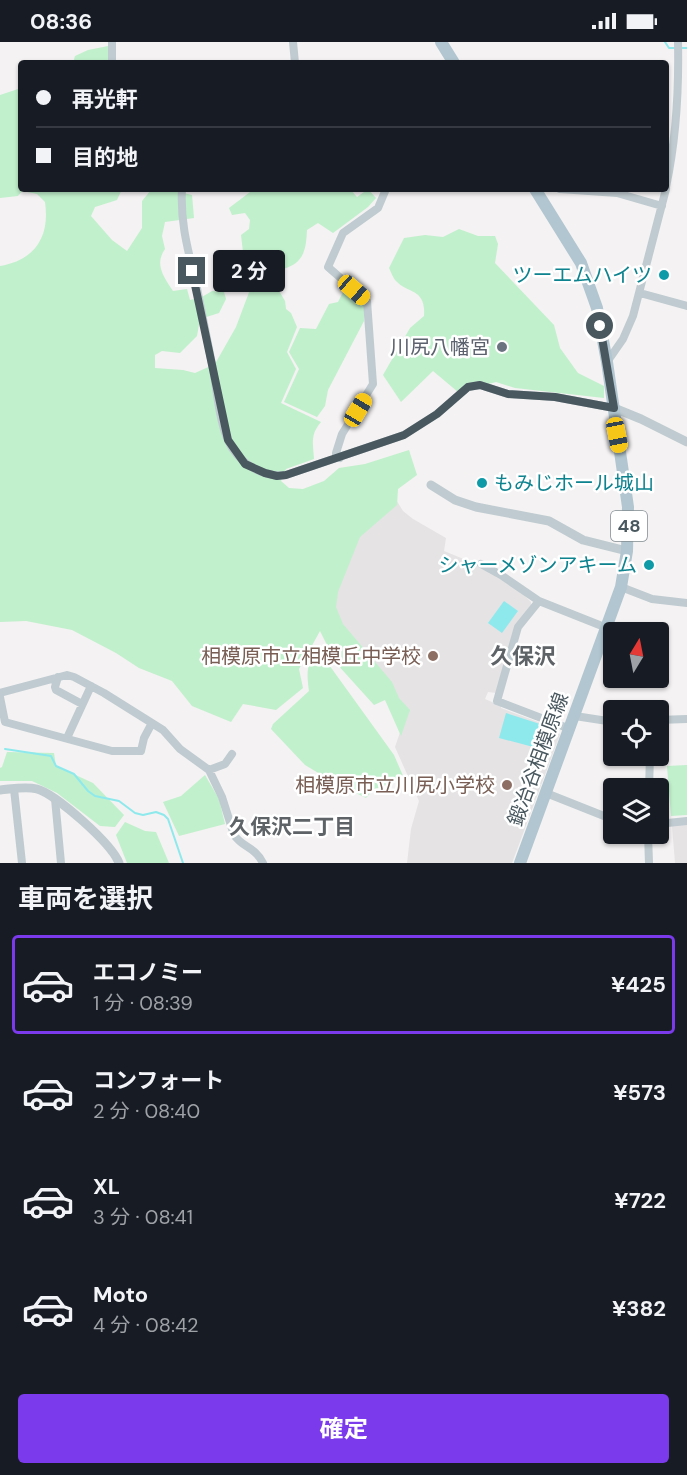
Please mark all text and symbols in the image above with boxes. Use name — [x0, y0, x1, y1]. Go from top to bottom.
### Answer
text: 08:36 — [30, 7, 92, 36]
text: 再光軒 — [72, 85, 138, 114]
text: 目的地 — [72, 143, 138, 172]
callout: 2 分 — [213, 250, 285, 292]
route end — [178, 257, 205, 284]
text: 2 分 — [231, 258, 267, 284]
place label: ツーエムハイツ — [512, 262, 652, 288]
marker: ツーエムハイツ — [657, 268, 671, 282]
car — [335, 271, 373, 309]
route start — [586, 312, 613, 339]
place label: 川尻八幡宮 — [390, 334, 490, 360]
marker: 川尻八幡宮 — [495, 340, 509, 354]
car — [341, 390, 375, 430]
car — [605, 416, 629, 454]
place label: もみじホール城山 — [494, 470, 654, 496]
marker: もみじホール城山 — [475, 476, 489, 490]
road number: 48 — [611, 511, 647, 541]
place label: シャーメゾンアキーム — [438, 552, 637, 578]
marker: シャーメゾンアキーム — [642, 558, 656, 572]
north arrow — [603, 622, 669, 688]
map controls — [603, 622, 669, 844]
district label: 久保沢 — [490, 642, 556, 671]
place label: 相模原市立相模丘中学校 — [201, 643, 421, 669]
marker: 相模原市立相模丘中学校 — [426, 649, 440, 663]
street label: 鍛冶谷相模原線 — [502, 689, 574, 829]
button: locate — [603, 700, 669, 766]
place label: 相模原市立川尻小学校 — [295, 772, 495, 798]
marker: 相模原市立川尻小学校 — [500, 778, 514, 792]
button: layers — [603, 778, 669, 844]
district label: 久保沢二丁目 — [229, 813, 355, 841]
text: 車両を選択 — [18, 881, 153, 916]
icon: car — [21, 958, 75, 1012]
text: エコノミー — [93, 958, 203, 987]
text: ¥425 — [611, 970, 666, 999]
text: 1 分 · 08:39 — [93, 990, 193, 1016]
icon: car — [21, 1066, 75, 1120]
text: コンフォート — [93, 1066, 224, 1095]
text: ¥573 — [613, 1078, 666, 1107]
text: 2 分 · 08:40 — [93, 1098, 200, 1124]
text: XL — [93, 1172, 120, 1201]
icon: car — [21, 1174, 75, 1228]
text: ¥722 — [614, 1186, 666, 1215]
text: 3 分 · 08:41 — [93, 1204, 193, 1230]
text: Moto — [93, 1280, 148, 1309]
icon: car — [21, 1282, 75, 1336]
text: ¥382 — [612, 1294, 666, 1323]
text: 4 分 · 08:42 — [93, 1312, 199, 1338]
button: 確定 — [18, 1394, 669, 1463]

